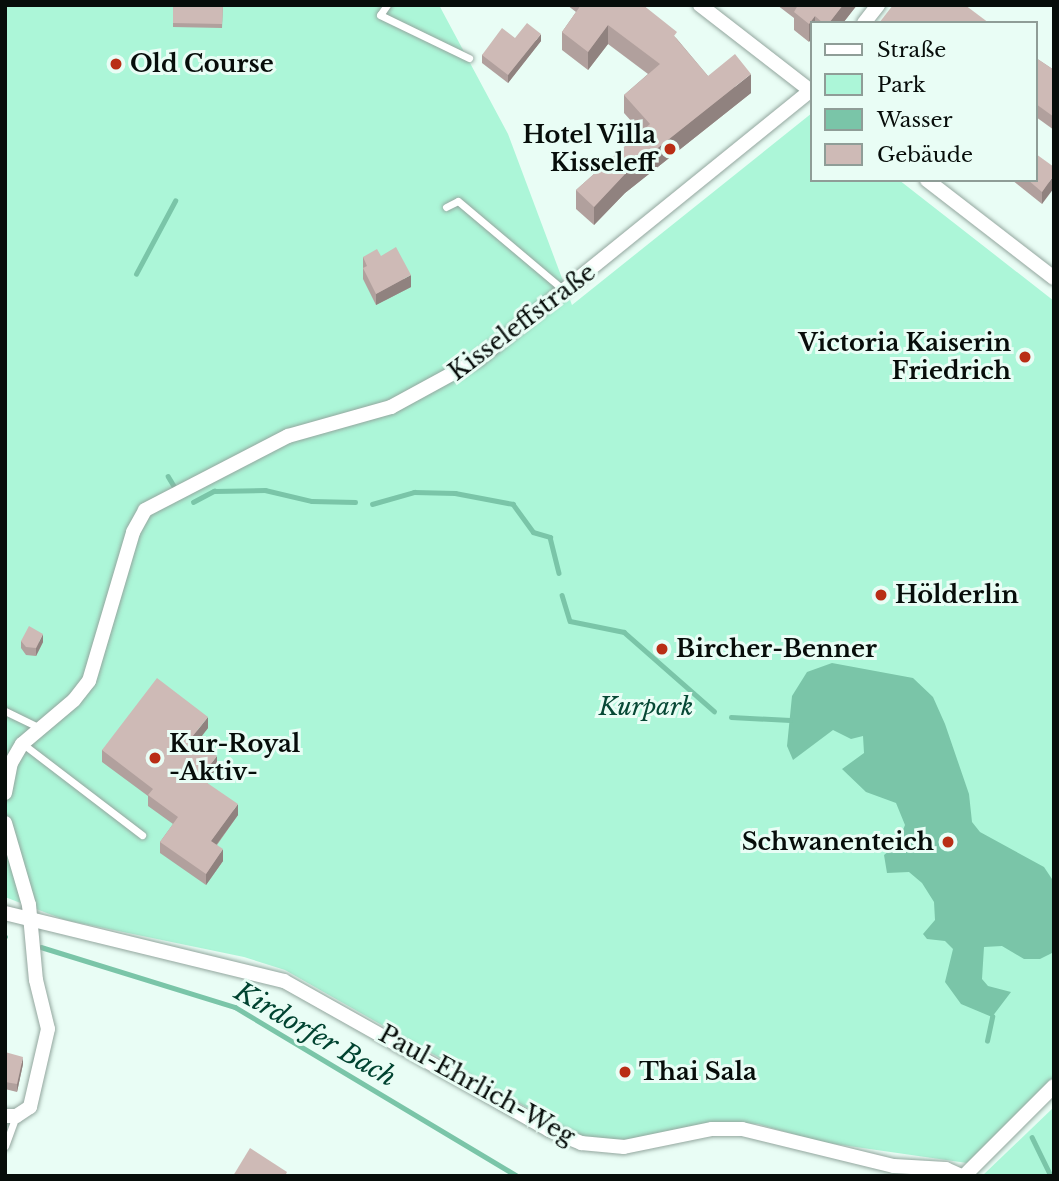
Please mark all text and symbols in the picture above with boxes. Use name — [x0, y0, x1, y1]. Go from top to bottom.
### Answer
legend — [810, 21, 1038, 182]
text: Straße — [877, 37, 946, 63]
place label: Old Course — [130, 50, 274, 78]
marker: Old Course — [108, 56, 124, 72]
text: Park — [877, 72, 926, 98]
text: Wasser — [877, 107, 953, 133]
place label: Hotel Villa Kisseleff — [521, 121, 656, 177]
marker: Hotel Villa Kisseleff — [662, 141, 678, 157]
text: Gebäude — [877, 142, 973, 168]
street label: Kisseleffstraße — [443, 257, 601, 387]
place label: Victoria Kaiserin Friedrich — [799, 329, 1011, 385]
marker: Victoria Kaiserin Friedrich — [1017, 349, 1033, 365]
place label: Hölderlin — [895, 581, 1019, 609]
marker: Hölderlin — [873, 587, 889, 603]
place label: Bircher-Benner — [676, 635, 877, 663]
marker: Bircher-Benner — [654, 641, 670, 657]
park label: Kurpark — [599, 693, 693, 721]
place label: Kur-Royal -Aktiv- — [169, 730, 300, 786]
marker: Kur-Royal -Aktiv- — [147, 750, 163, 766]
place label: Schwanenteich — [742, 828, 934, 856]
marker: Schwanenteich — [940, 834, 956, 850]
water label: Kirdorfer Bach — [229, 976, 401, 1094]
street label: Paul-Ehrlich-Weg — [374, 1019, 580, 1151]
place label: Thai Sala — [639, 1058, 757, 1086]
marker: Thai Sala — [617, 1064, 633, 1080]

